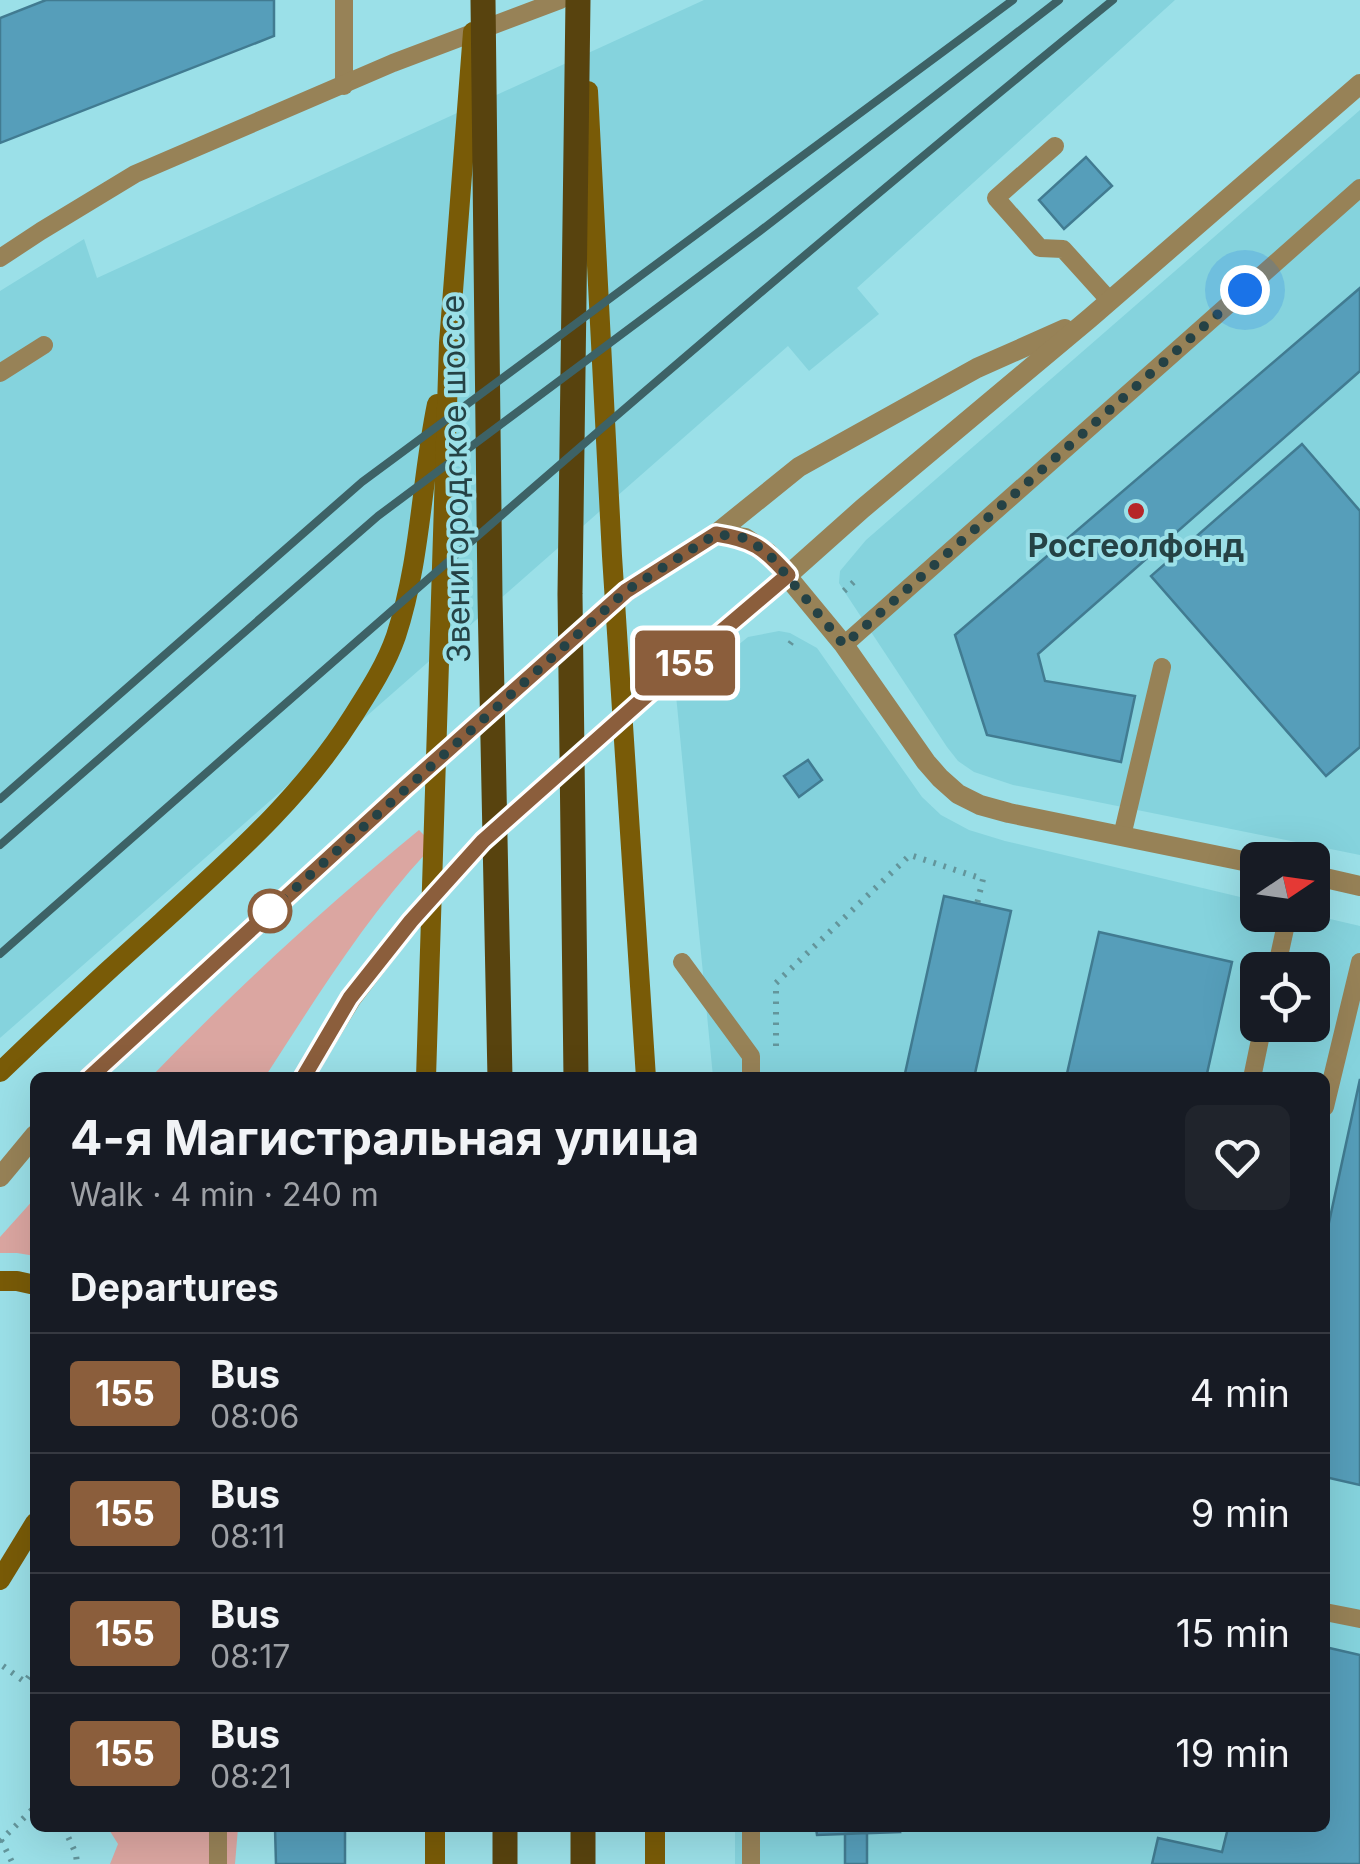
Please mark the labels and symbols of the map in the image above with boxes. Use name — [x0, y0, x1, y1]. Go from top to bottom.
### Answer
your location — [1220, 265, 1270, 315]
street label: Звенигородское шоссе — [433, 295, 478, 663]
marker: Росгеолфонд — [1125, 500, 1147, 522]
place label: Росгеолфонд — [1028, 526, 1244, 565]
line badge: 155 — [628, 630, 742, 696]
north arrow — [1240, 842, 1330, 932]
unlabelled marker — [249, 890, 291, 932]

